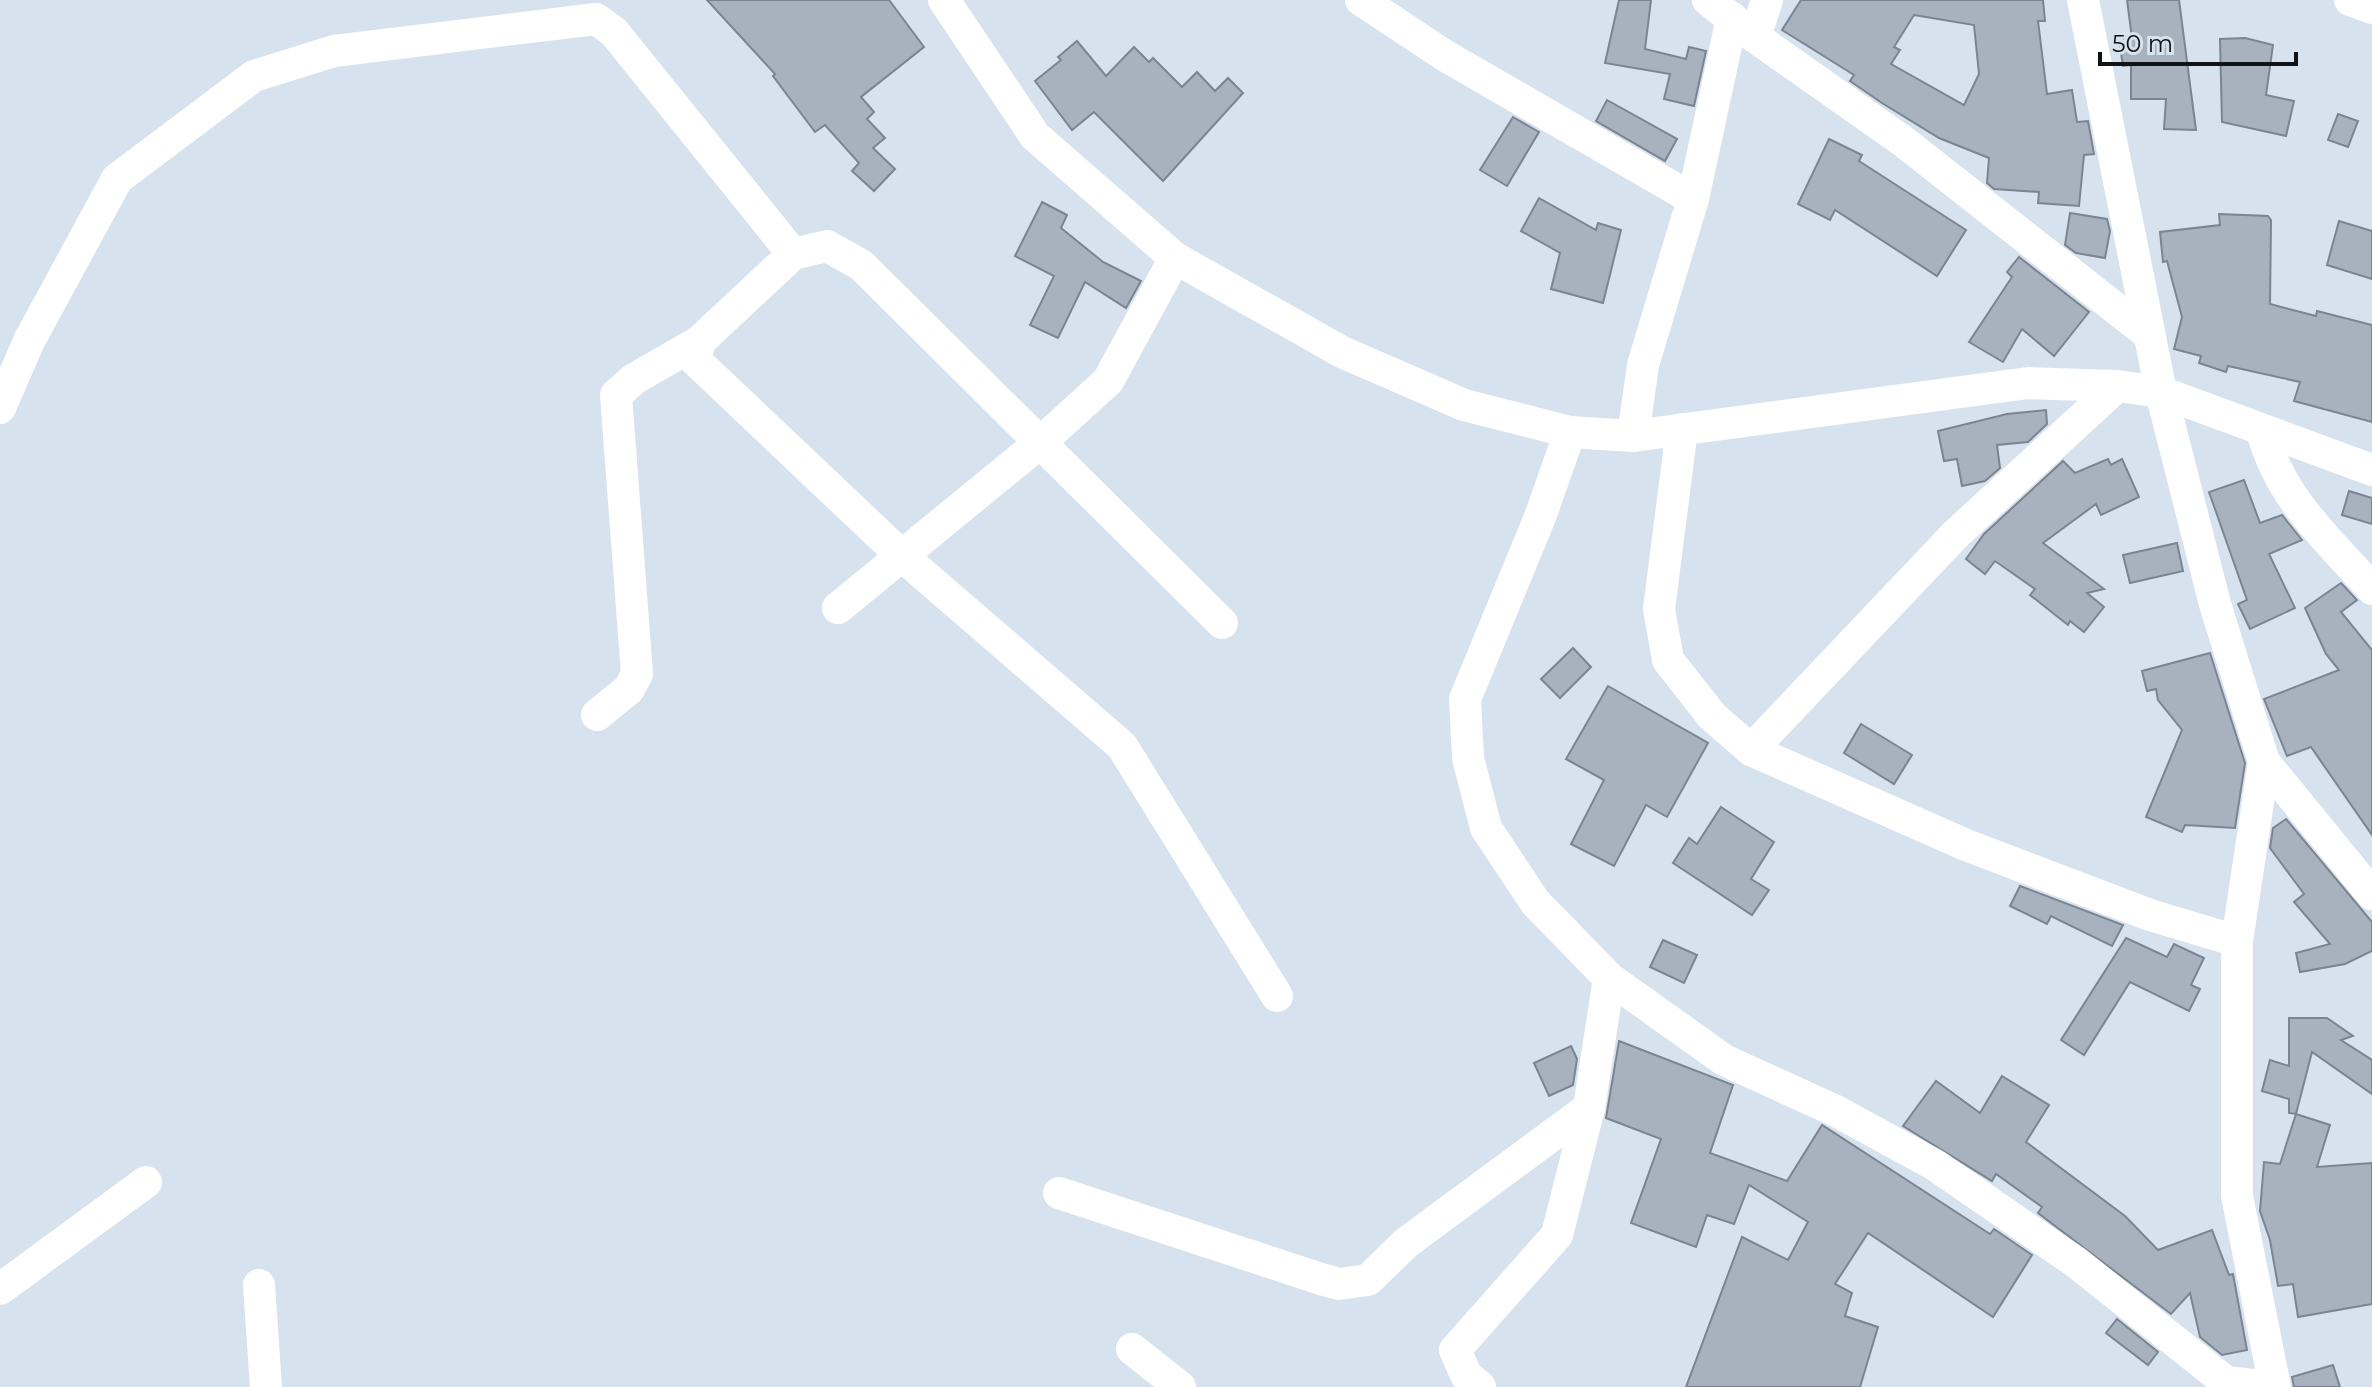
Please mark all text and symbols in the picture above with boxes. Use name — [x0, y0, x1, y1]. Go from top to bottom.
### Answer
scale bar — [2100, 16, 2296, 66]
text: 50 m — [2112, 29, 2173, 58]

